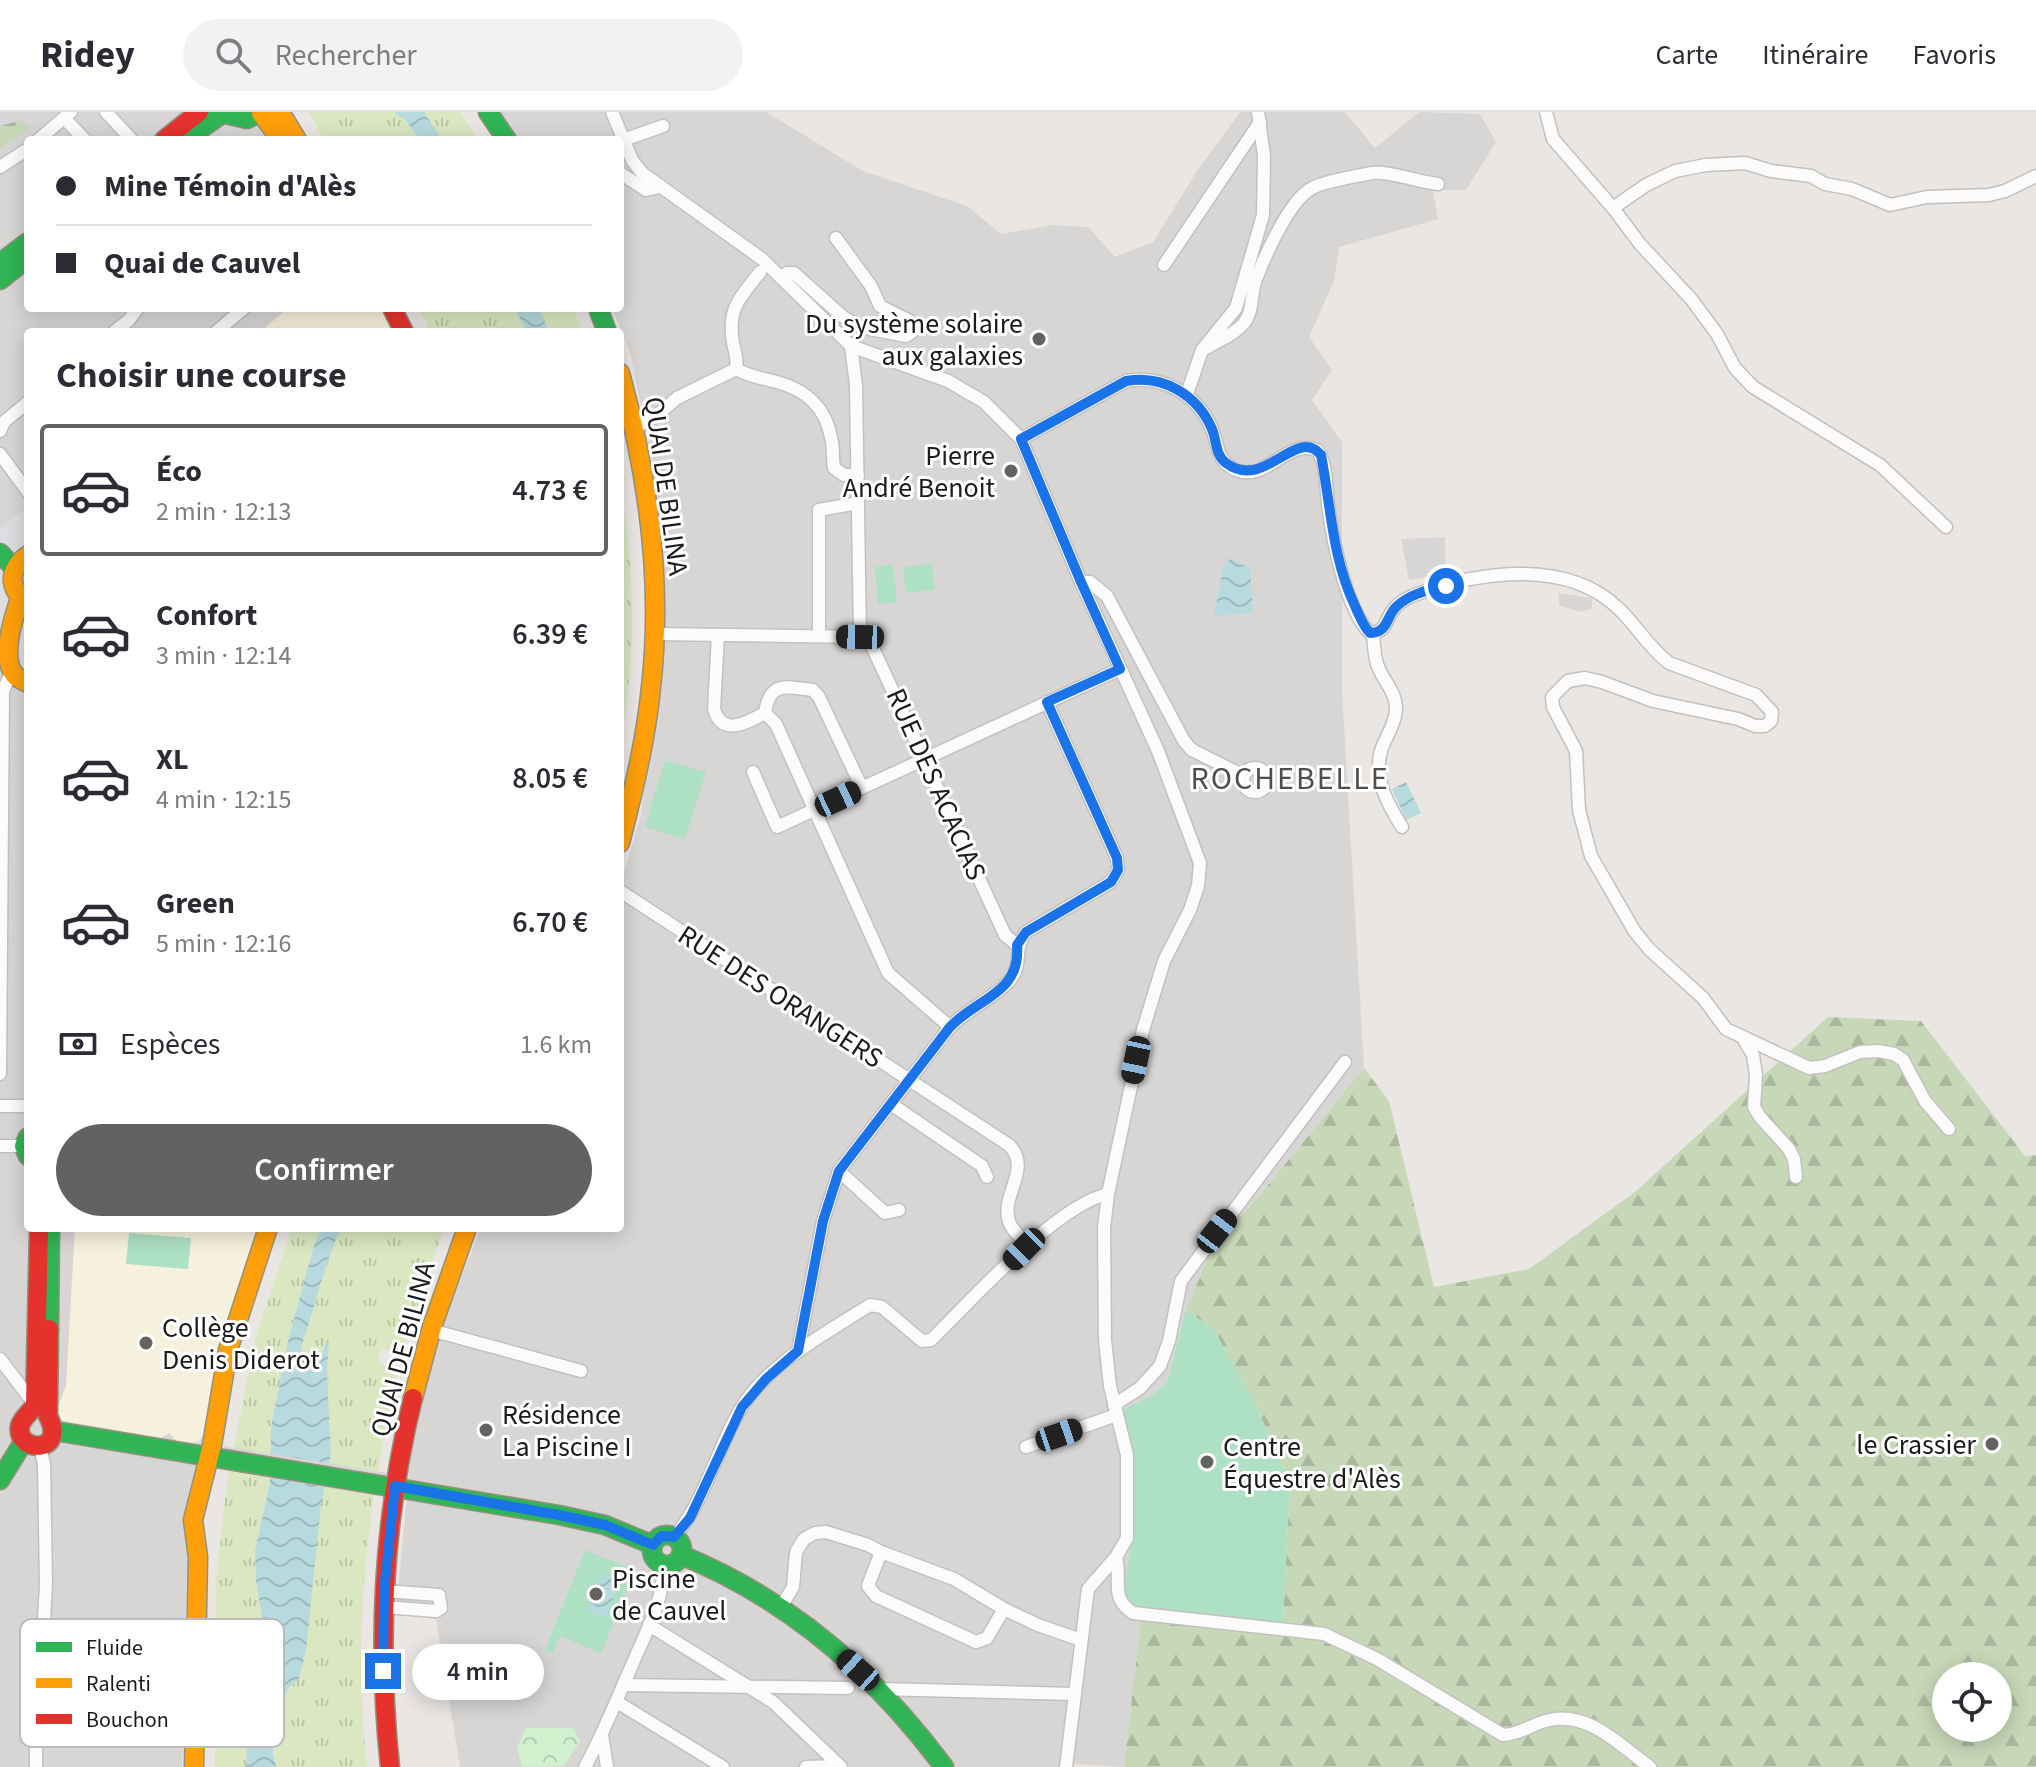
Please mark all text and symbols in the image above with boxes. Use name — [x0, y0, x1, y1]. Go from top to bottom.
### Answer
search box — [183, 19, 743, 91]
text: Ridey — [40, 28, 135, 82]
icon: search — [211, 33, 255, 77]
text: Rechercher — [275, 34, 417, 77]
text: Carte — [1655, 35, 1718, 75]
text: Itinéraire — [1762, 35, 1869, 75]
text: Favoris — [1913, 35, 1996, 75]
text: Mine Témoin d'Alès — [104, 165, 356, 208]
text: Quai de Cauvel — [104, 242, 300, 285]
place label: Du système solaire aux galaxies — [805, 304, 1023, 376]
marker: Du système solaire aux galaxies — [1030, 330, 1048, 348]
text: Choisir une course — [56, 350, 347, 401]
street label: QUAI DE BILINA — [634, 394, 698, 579]
place label: Pierre André Benoit — [843, 436, 996, 508]
text: Éco — [156, 450, 202, 493]
icon: car — [60, 454, 132, 526]
marker: Pierre André Benoit — [1002, 462, 1020, 480]
text: 4.73 € — [512, 469, 588, 512]
text: 2 min · 12:13 — [156, 493, 291, 530]
route start — [1428, 568, 1464, 604]
text: Confort — [156, 594, 257, 637]
icon: car — [60, 598, 132, 670]
text: 6.39 € — [512, 613, 588, 656]
car — [836, 625, 884, 649]
text: 3 min · 12:14 — [156, 637, 291, 674]
street label: RUE DES ACACIAS — [876, 682, 996, 887]
text: XL — [156, 738, 189, 781]
icon: car — [60, 742, 132, 814]
district label: ROCHEBELLE — [1190, 756, 1390, 802]
text: 8.05 € — [512, 757, 588, 800]
car — [811, 778, 865, 820]
text: 4 min · 12:15 — [156, 781, 291, 818]
text: Green — [156, 882, 235, 925]
icon: car — [60, 886, 132, 958]
text: 6.70 € — [512, 901, 588, 944]
street label: RUE DES ORANGERS — [670, 915, 891, 1078]
text: 5 min · 12:16 — [156, 925, 291, 962]
icon: cash — [56, 1022, 100, 1066]
text: Espèces — [120, 1023, 220, 1066]
text: 1.6 km — [520, 1026, 592, 1063]
car — [1119, 1034, 1153, 1086]
button: Confirmer — [56, 1124, 592, 1216]
car — [1193, 1205, 1241, 1257]
car — [999, 1224, 1049, 1274]
street label: QUAI DE BILINA — [360, 1256, 446, 1441]
place label: Collège Denis Diderot — [162, 1308, 320, 1380]
marker: Collège Denis Diderot — [137, 1334, 155, 1352]
place label: Résidence La Piscine I — [502, 1395, 632, 1467]
car — [1032, 1416, 1086, 1454]
marker: Résidence La Piscine I — [477, 1421, 495, 1439]
place label: le Crassier — [1856, 1425, 1976, 1465]
place label: Centre Équestre d'Alès — [1223, 1427, 1401, 1499]
marker: le Crassier — [1983, 1435, 2001, 1453]
marker: Centre Équestre d'Alès — [1198, 1453, 1216, 1471]
place label: Piscine de Cauvel — [612, 1559, 726, 1631]
marker: Piscine de Cauvel — [587, 1585, 605, 1603]
legend — [20, 1619, 284, 1747]
text: Fluide — [86, 1632, 143, 1664]
callout: 4 min — [411, 1643, 543, 1699]
car — [832, 1645, 884, 1695]
route end — [365, 1653, 401, 1689]
text: 4 min — [447, 1653, 509, 1690]
map controls — [1932, 1662, 2012, 1742]
button: locate — [1932, 1662, 2012, 1742]
text: Ralenti — [86, 1668, 151, 1700]
text: Bouchon — [86, 1704, 169, 1736]

